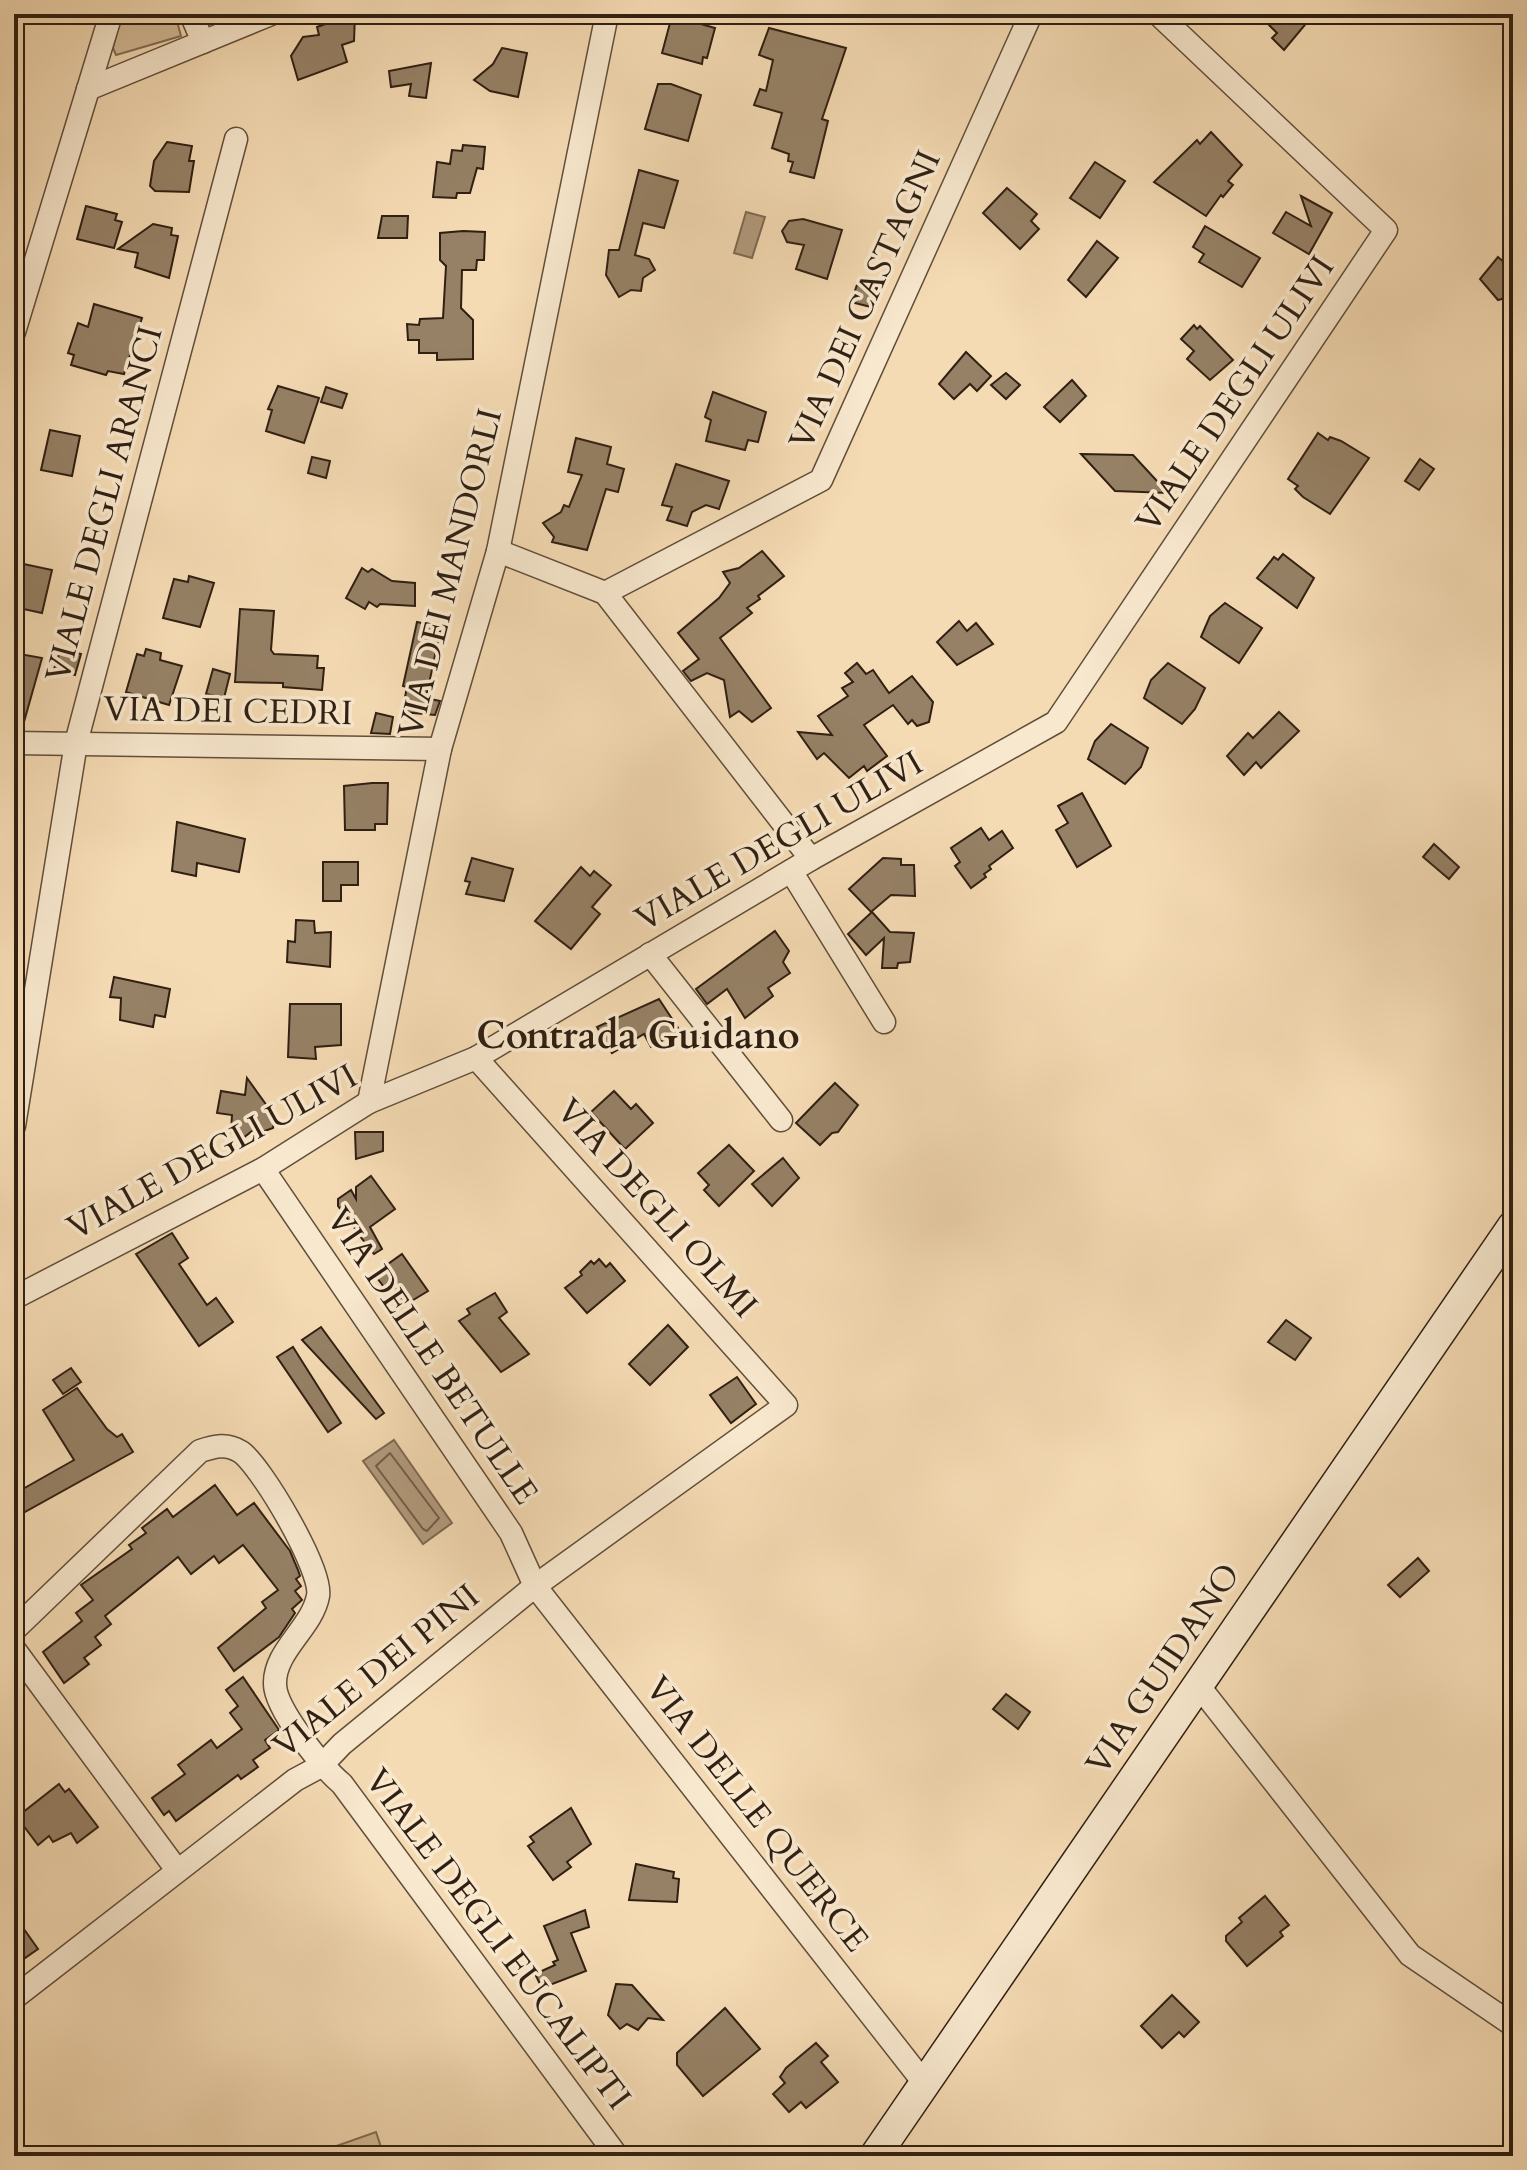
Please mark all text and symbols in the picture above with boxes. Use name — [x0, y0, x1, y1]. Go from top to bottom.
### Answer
street label: VIA DEI CASTAGNI — [778, 143, 952, 457]
street label: VIALE DEGLI ULIVI — [1125, 246, 1345, 542]
street label: VIALE DEGLI ARANCI — [34, 321, 174, 687]
street label: VIA DEI MANDORLI — [387, 404, 513, 742]
street label: VIA DEI CEDRI — [103, 686, 353, 736]
street label: VIALE DEGLI ULIVI — [627, 740, 931, 942]
district label: Contrada Guidano — [476, 1010, 800, 1062]
street label: VIALE DEGLI ULIVI — [59, 1053, 365, 1251]
street label: VIA DEGLI OLMI — [546, 1088, 768, 1328]
street label: VIA DELLE BETULLE — [315, 1199, 549, 1513]
street label: VIA GUIDANO — [1075, 1554, 1251, 1784]
street label: VIALE DEI PINI — [263, 1573, 489, 1769]
street label: VIA DELLE QUERCE — [635, 1667, 879, 1961]
street label: VIALE DEGLI EUCALIPTI — [354, 1759, 642, 2119]

